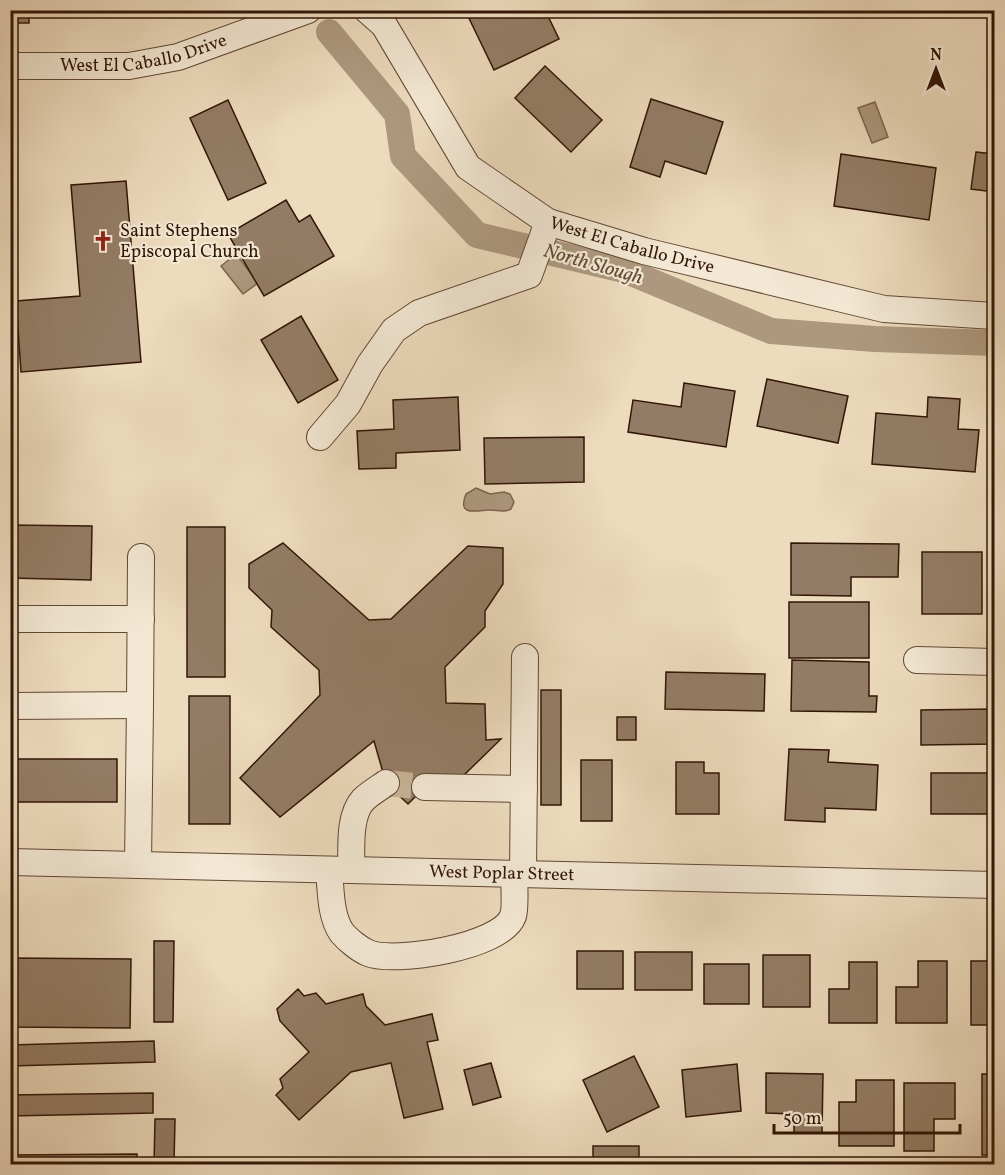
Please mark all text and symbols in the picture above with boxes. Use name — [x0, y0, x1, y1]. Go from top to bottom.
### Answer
street label: West El Caballo Drive — [60, 28, 230, 79]
north arrow — [906, 39, 966, 99]
text: N — [930, 45, 942, 67]
street label: West El Caballo Drive — [546, 211, 717, 280]
place label: Saint Stephens Episcopal Church — [120, 219, 259, 265]
church icon: Saint Stephens Episcopal Church — [91, 229, 115, 253]
water label: North Slough — [540, 237, 646, 293]
street label: West Poplar Street — [429, 859, 575, 888]
scale bar — [774, 1097, 960, 1135]
text: 50 m — [783, 1107, 822, 1132]

